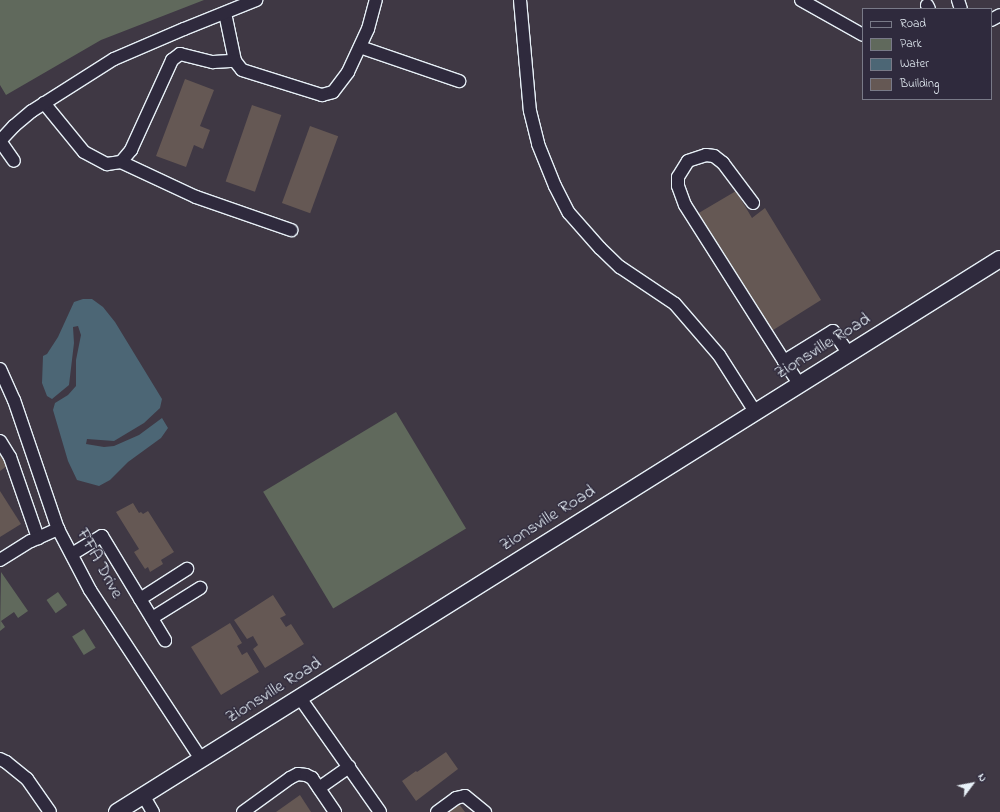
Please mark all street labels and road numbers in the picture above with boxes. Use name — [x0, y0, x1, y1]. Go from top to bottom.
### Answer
street label: Zionsville Road — [771, 309, 875, 385]
street label: Zionsville Road — [496, 481, 600, 557]
street label: FFA Drive — [71, 525, 127, 603]
street label: Zionsville Road — [222, 653, 326, 729]

